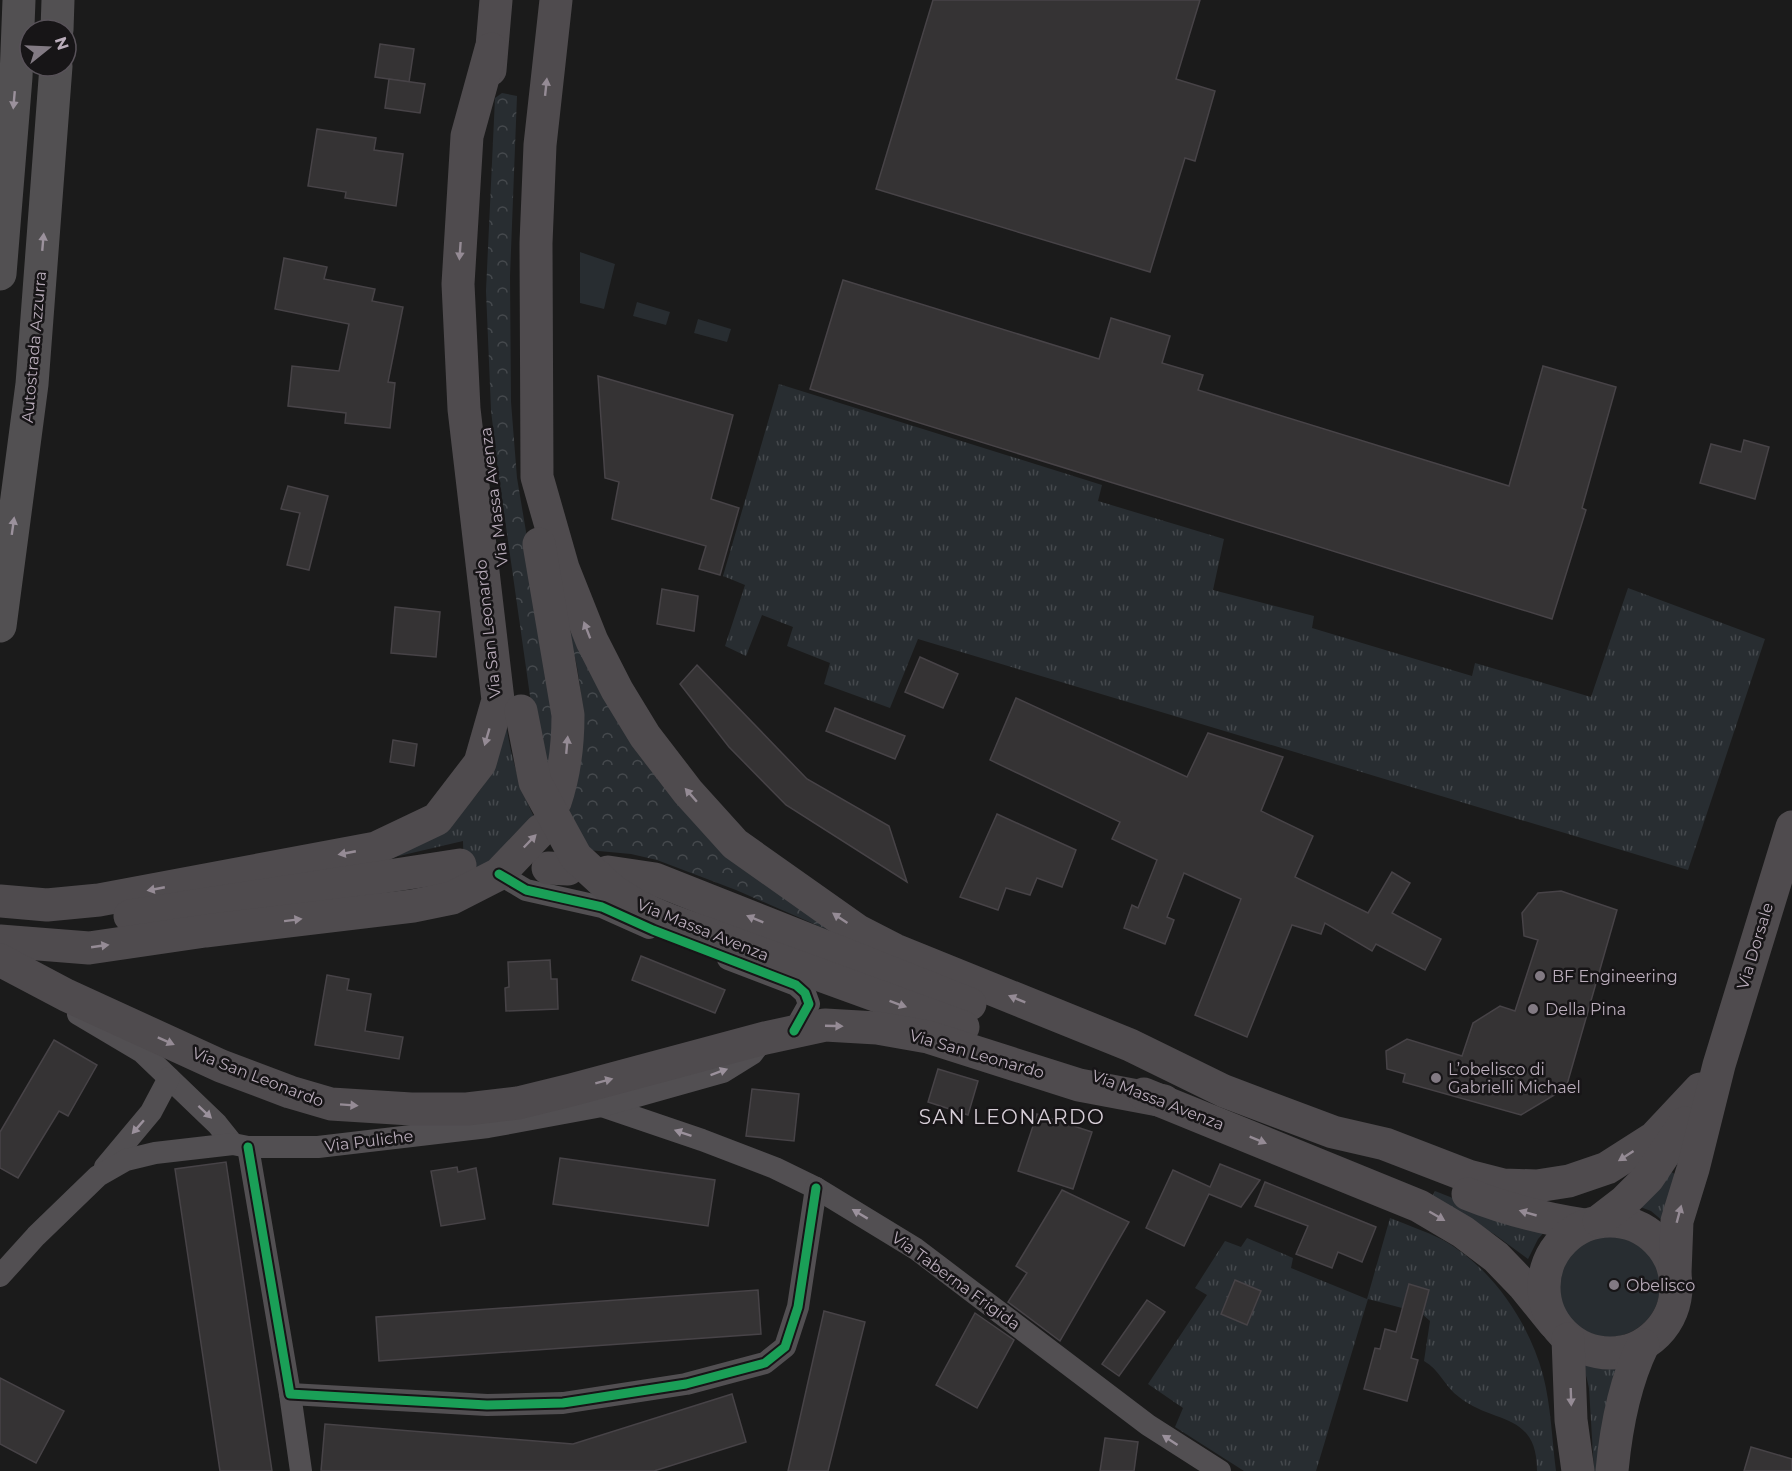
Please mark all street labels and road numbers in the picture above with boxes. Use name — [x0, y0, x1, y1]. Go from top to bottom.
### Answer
street label: Autostrada Azzurra — [18, 270, 50, 424]
street label: Via Massa Avenza — [476, 426, 512, 568]
street label: Via San Leonardo — [471, 559, 505, 699]
street label: Via Massa Avenza — [634, 895, 772, 965]
street label: Via Dorsale — [1733, 900, 1777, 992]
street label: Via San Leonardo — [907, 1026, 1047, 1082]
street label: Via San Leonardo — [189, 1043, 327, 1111]
street label: Via Massa Avenza — [1089, 1066, 1227, 1134]
street label: Via Puliche — [324, 1126, 414, 1156]
street label: Via Taberna Frigida — [888, 1228, 1024, 1334]

